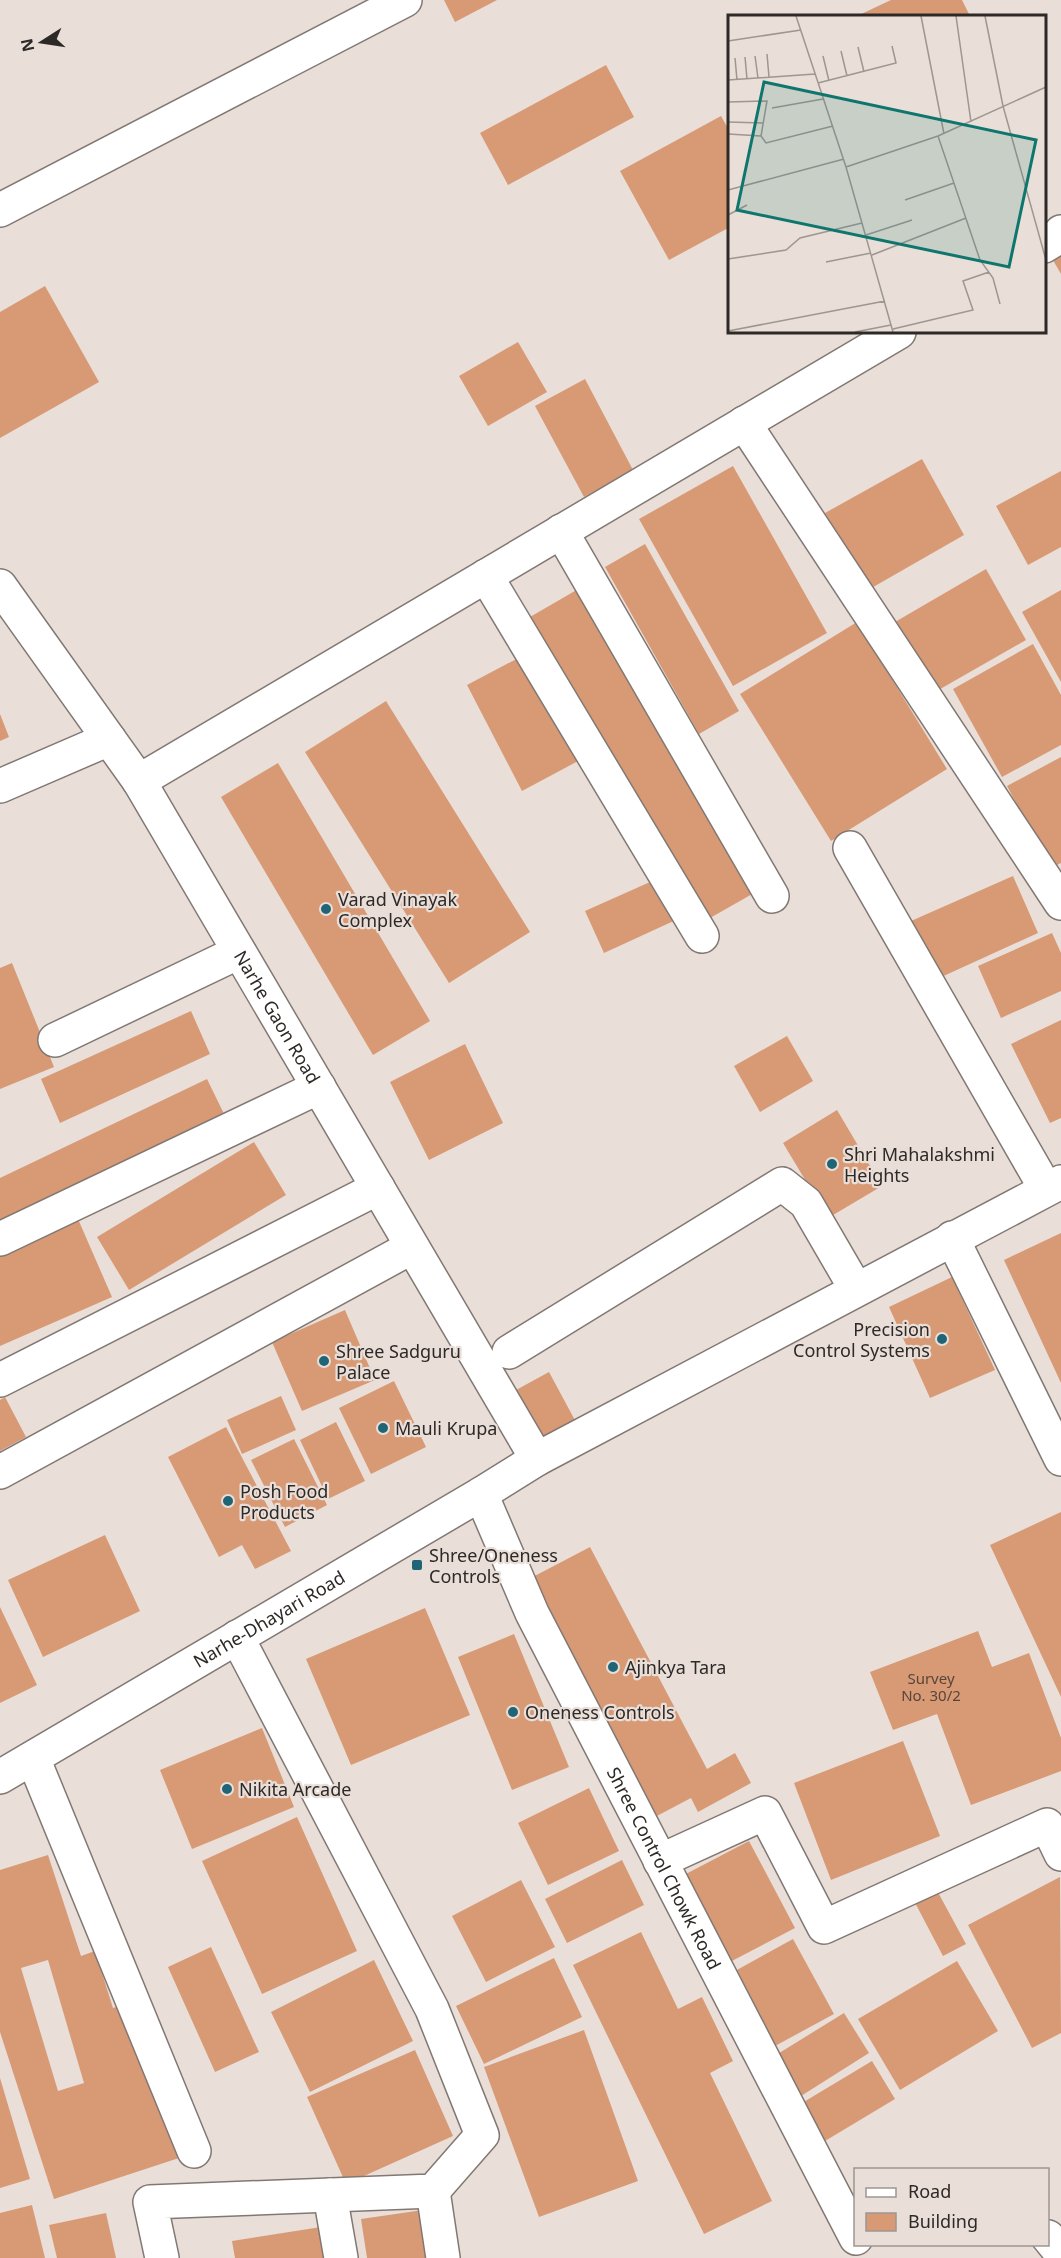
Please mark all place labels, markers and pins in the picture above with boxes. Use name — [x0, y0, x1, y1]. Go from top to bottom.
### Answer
place label: Varad Vinayak Complex — [338, 887, 457, 932]
marker: Varad Vinayak Complex — [319, 902, 333, 916]
place label: Shri Mahalakshmi Heights — [844, 1142, 995, 1187]
marker: Shri Mahalakshmi Heights — [825, 1157, 839, 1171]
place label: Precision Control Systems — [793, 1317, 930, 1362]
marker: Precision Control Systems — [935, 1332, 949, 1346]
place label: Shree Sadguru Palace — [336, 1339, 461, 1384]
marker: Shree Sadguru Palace — [317, 1354, 331, 1368]
place label: Mauli Krupa — [395, 1416, 497, 1440]
marker: Mauli Krupa — [376, 1421, 390, 1435]
place label: Posh Food Products — [240, 1479, 328, 1524]
marker: Posh Food Products — [221, 1494, 235, 1508]
place label: Shree/Oneness Controls — [429, 1543, 558, 1588]
marker: Shree/Oneness Controls — [410, 1558, 424, 1572]
place label: Ajinkya Tara — [625, 1655, 726, 1679]
marker: Ajinkya Tara — [606, 1660, 620, 1674]
place label: Oneness Controls — [525, 1700, 675, 1724]
marker: Oneness Controls — [506, 1705, 520, 1719]
place label: Nikita Arcade — [239, 1777, 351, 1801]
marker: Nikita Arcade — [220, 1782, 234, 1796]

